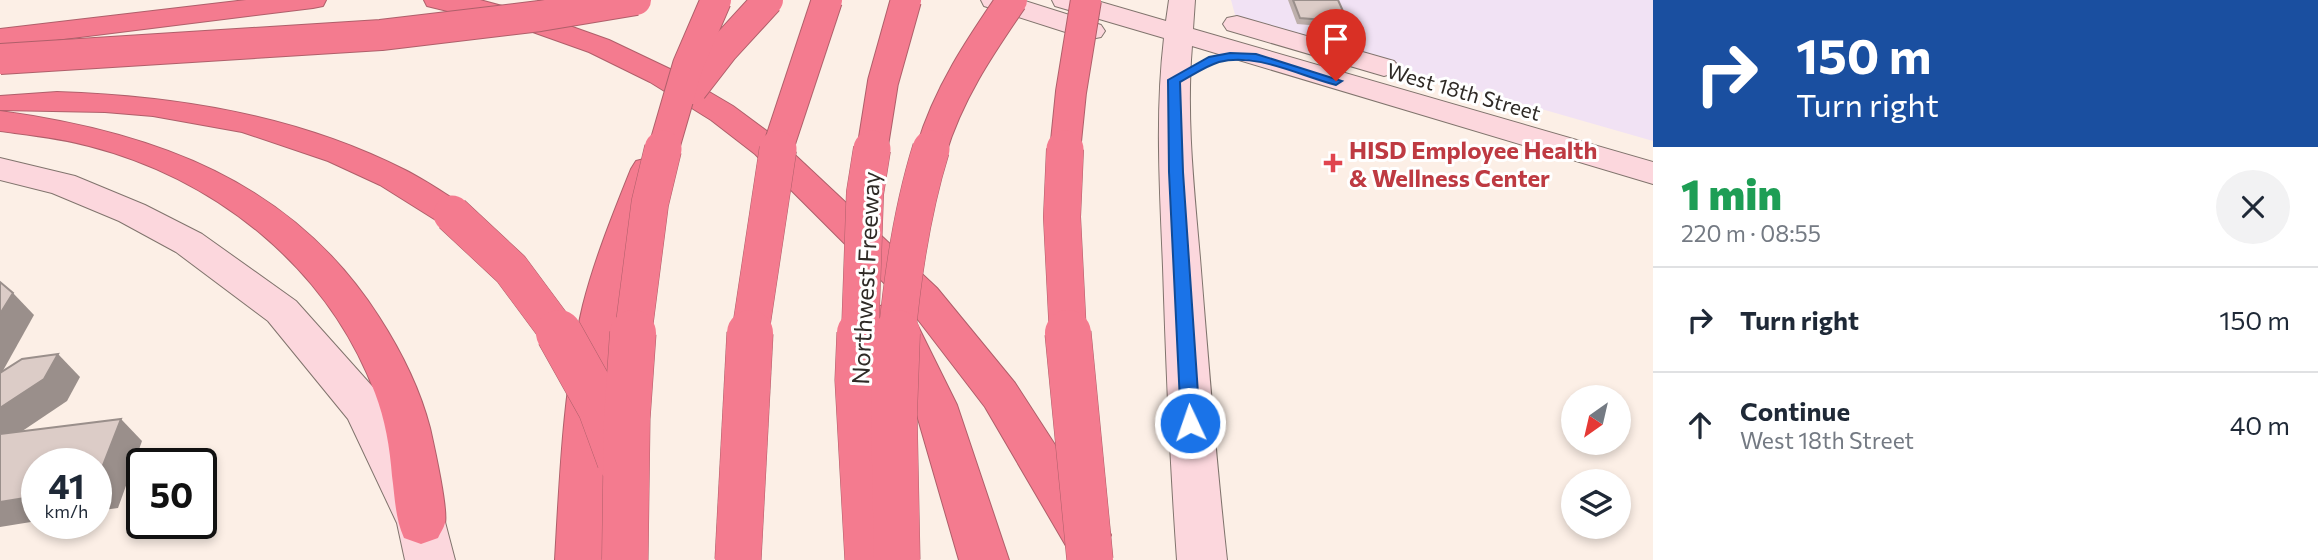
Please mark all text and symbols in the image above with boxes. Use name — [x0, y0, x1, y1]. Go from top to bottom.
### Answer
pin — [1306, 9, 1366, 81]
icon: arrive — [1317, 20, 1355, 58]
text: 150 m — [1796, 24, 1931, 84]
icon: right — [1681, 28, 1772, 119]
street label: West 18th Street — [1384, 57, 1544, 125]
text: Turn right — [1796, 84, 1939, 124]
place label: HISD Employee Health & Wellness Center — [1349, 135, 1597, 192]
marker: HISD Employee Health & Wellness Center — [1323, 153, 1343, 173]
text: 1 min — [1681, 167, 1782, 219]
button: close — [2216, 170, 2290, 244]
street label: Northwest Freeway — [845, 171, 885, 385]
text: 220 m · 08:55 — [1681, 219, 1821, 247]
icon: right — [1681, 301, 1719, 339]
text: Turn right — [1740, 304, 1859, 335]
text: 150 m — [2219, 304, 2290, 335]
north arrow — [1561, 385, 1631, 455]
map controls — [1561, 385, 1631, 539]
position arrow — [1153, 386, 1227, 460]
text: Continue — [1740, 395, 1850, 426]
icon: ahead — [1681, 406, 1719, 444]
text: 40 m — [2230, 409, 2290, 440]
text: West 18th Street — [1740, 426, 1914, 454]
speed limit sign: 50 — [126, 448, 217, 539]
text: 41 — [48, 463, 85, 506]
button: layers — [1561, 469, 1631, 539]
text: km/h — [45, 500, 88, 522]

